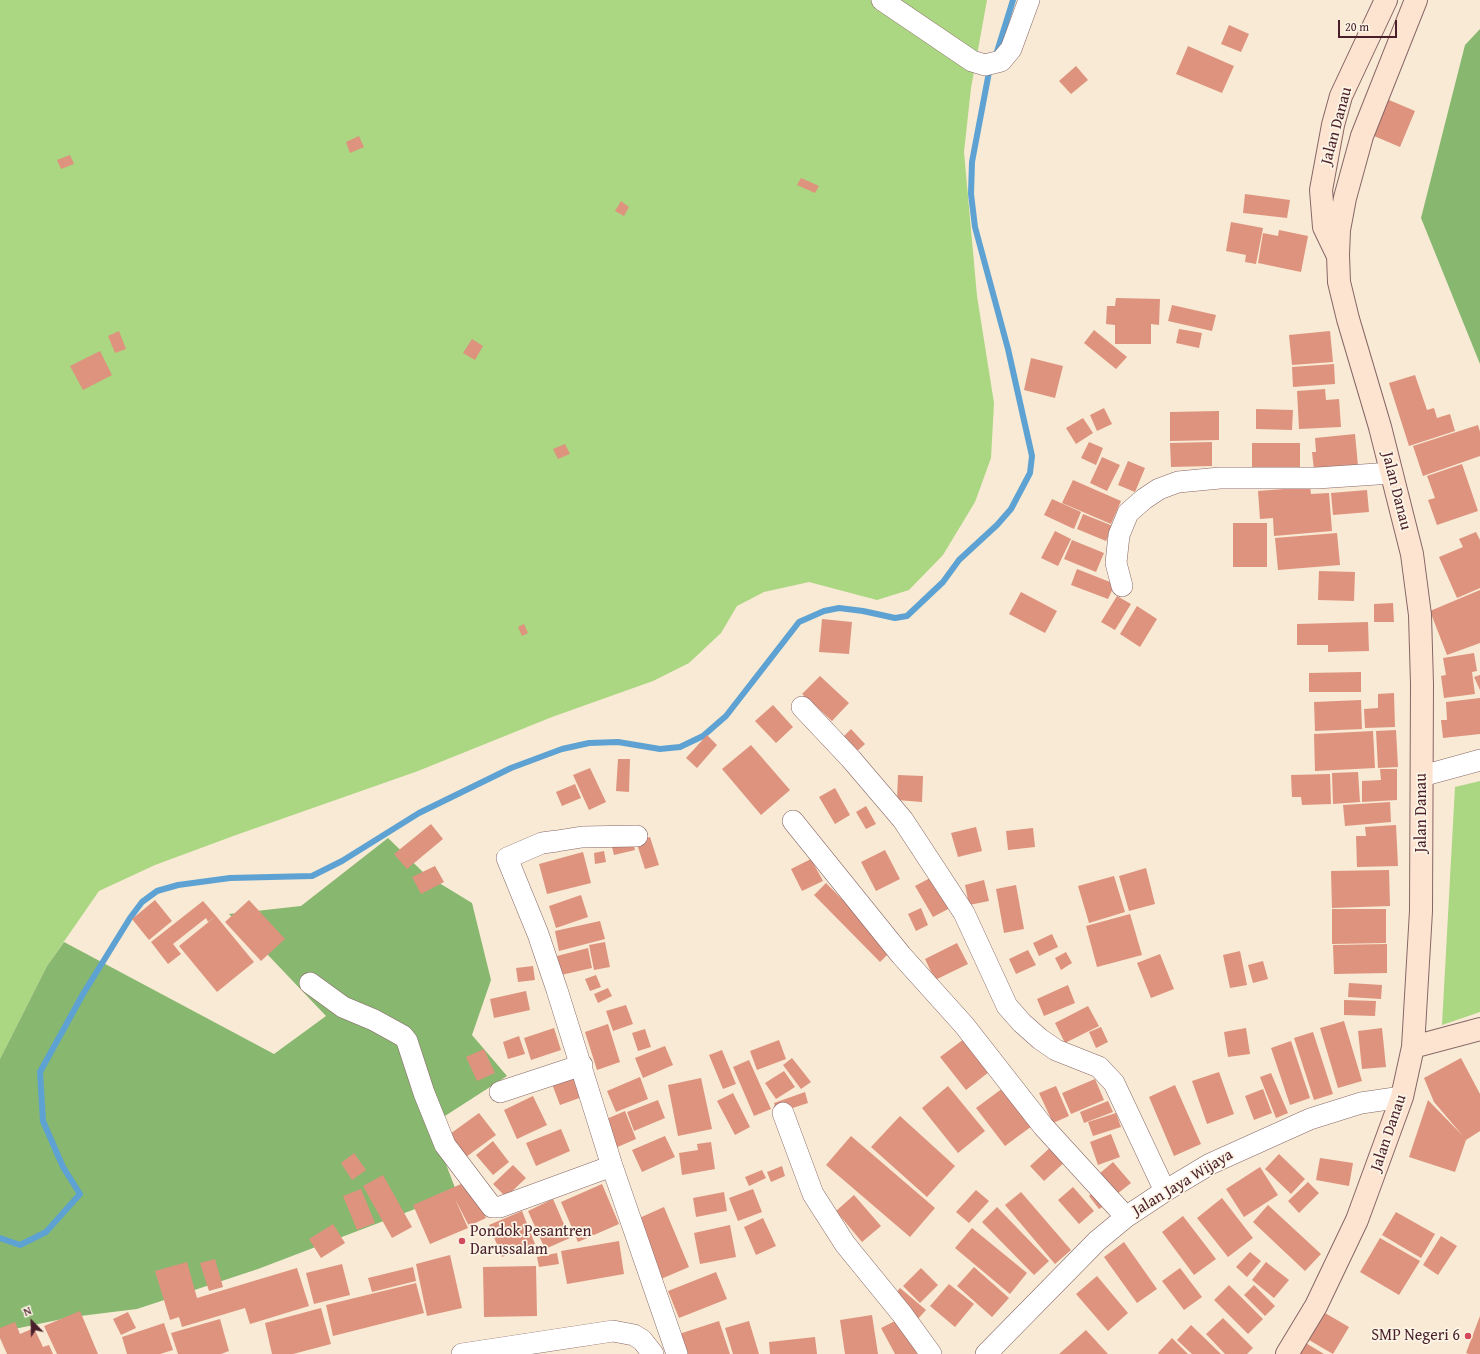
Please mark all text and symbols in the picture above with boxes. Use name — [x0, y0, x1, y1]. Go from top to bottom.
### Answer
scale bar — [1340, 12, 1399, 38]
text: 20 m — [1345, 18, 1369, 35]
street label: Jalan Danau — [1317, 85, 1357, 167]
street label: Jalan Danau — [1377, 450, 1415, 532]
street label: Jalan Danau — [1412, 773, 1432, 853]
street label: Jalan Danau — [1367, 1092, 1411, 1174]
street label: Jalan Jaya Wijaya — [1129, 1145, 1237, 1221]
place label: Pondok Pesantren Darussalam — [470, 1222, 592, 1260]
marker: Pondok Pesantren Darussalam — [457, 1236, 467, 1246]
north arrow — [12, 1302, 52, 1342]
text: N — [21, 1302, 34, 1320]
place label: SMP Negeri 6 — [1371, 1326, 1460, 1346]
marker: SMP Negeri 6 — [1463, 1331, 1473, 1341]

